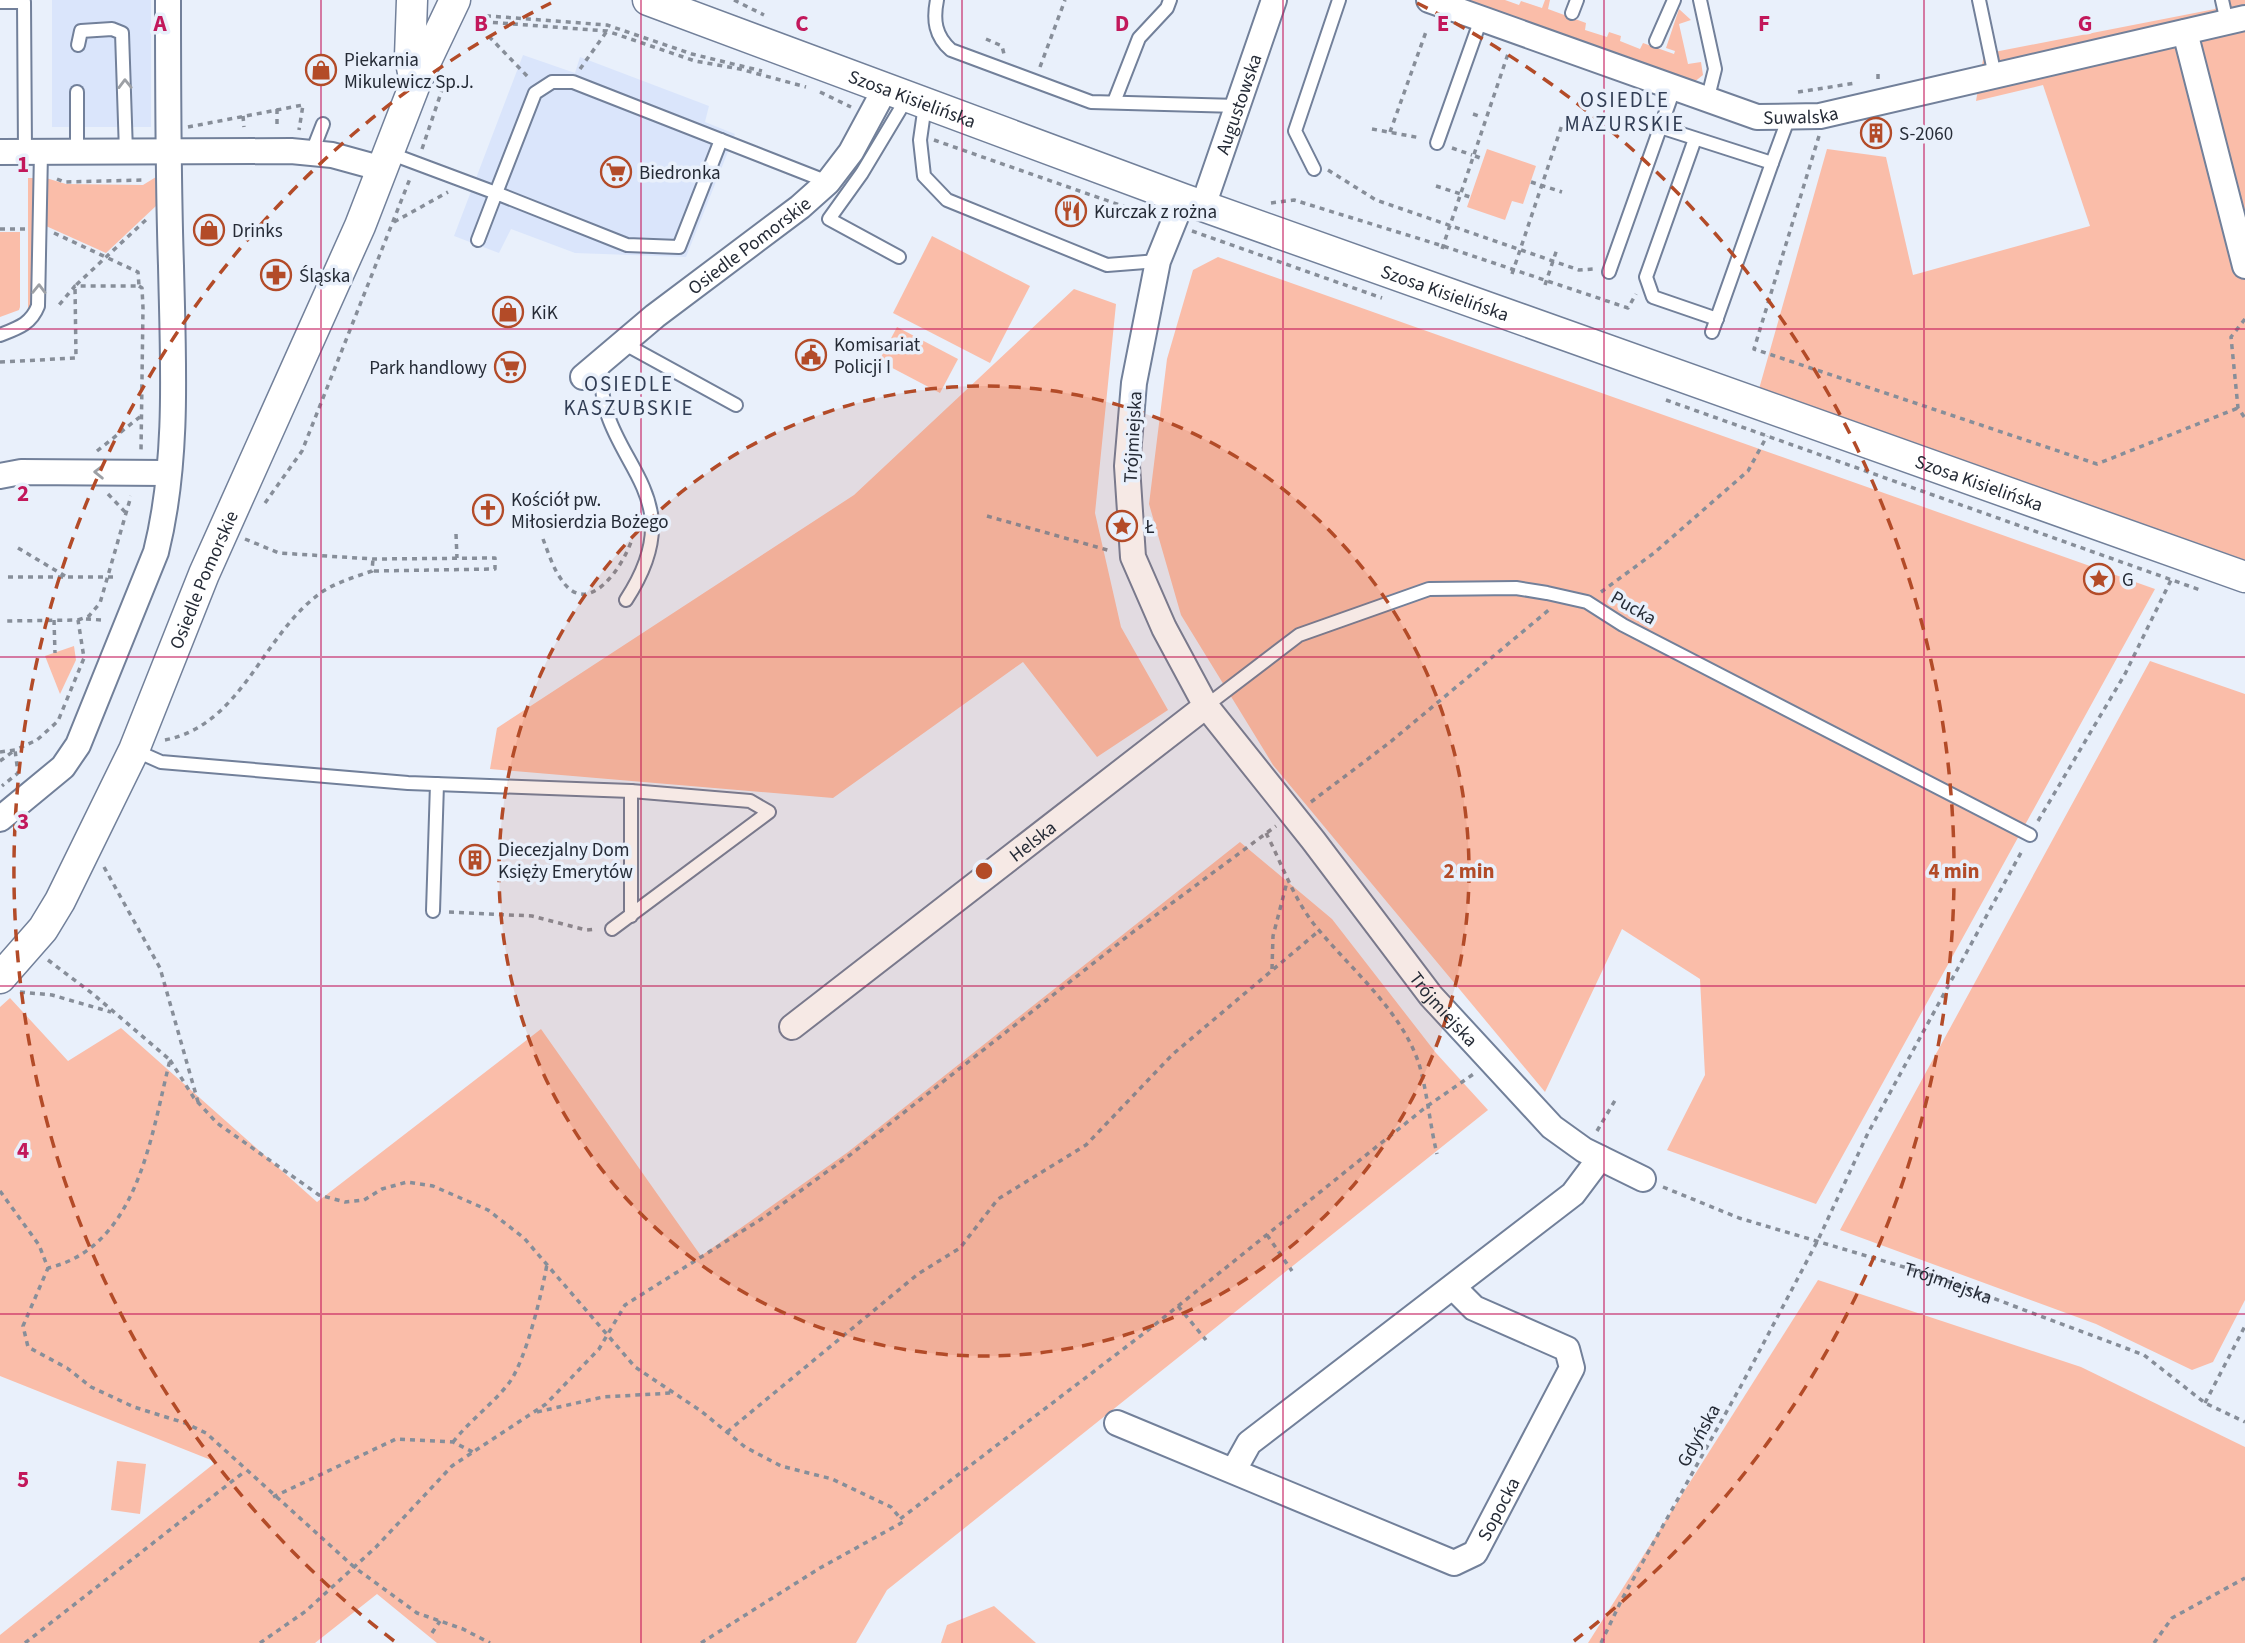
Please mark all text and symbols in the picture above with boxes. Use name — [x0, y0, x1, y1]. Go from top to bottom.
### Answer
text: A — [152, 7, 167, 40]
text: B — [474, 7, 488, 40]
text: C — [795, 7, 809, 40]
text: D — [1115, 7, 1129, 40]
text: E — [1437, 7, 1449, 40]
text: F — [1758, 7, 1770, 40]
text: G — [2078, 7, 2092, 40]
place label: Piekarnia Mikulewicz Sp.J. — [344, 47, 474, 96]
street label: Augustowska — [1210, 50, 1269, 158]
shop icon: Piekarnia Mikulewicz Sp.J. — [304, 53, 338, 87]
street label: Szosa Kisielińska — [844, 64, 979, 136]
one-way arrow — [117, 78, 132, 89]
district label: OSIEDLE MAZURSKIE — [1565, 85, 1685, 139]
street label: Suwalska — [1763, 100, 1841, 132]
building icon: S-2060 — [1859, 116, 1893, 150]
place label: S-2060 — [1899, 121, 1953, 148]
text: 1 — [17, 148, 29, 181]
supermarket icon: Biedronka — [599, 155, 633, 189]
place label: Biedronka — [639, 160, 721, 187]
street label: Osiedle Pomorskie — [683, 191, 818, 302]
restaurant icon: Kurczak z rożna — [1054, 194, 1088, 228]
place label: Kurczak z rożna — [1094, 199, 1217, 226]
shop icon: Drinks — [192, 213, 226, 247]
place label: Drinks — [232, 218, 283, 245]
pharmacy icon: Śląska — [259, 258, 293, 292]
street label: Szosa Kisielińska — [1377, 258, 1512, 329]
place label: Śląska — [299, 263, 350, 290]
one-way arrow — [31, 283, 47, 293]
shop icon: KiK — [491, 295, 525, 329]
place label: KiK — [531, 300, 558, 327]
place label: Komisariat Policji I — [834, 332, 921, 381]
public building icon: Komisariat Policji I — [794, 338, 828, 372]
supermarket icon: Park handlowy — [493, 350, 527, 384]
place label: Park handlowy — [369, 355, 487, 382]
district label: OSIEDLE KASZUBSKIE — [563, 369, 695, 423]
street label: Trójmiejska — [1118, 390, 1149, 484]
street label: Szosa Kisielińska — [1911, 449, 2046, 519]
one-way arrow — [93, 465, 104, 480]
text: 2 — [17, 477, 29, 510]
place label: Kościół pw. Miłosierdzia Bożego — [511, 487, 669, 536]
church icon: Kościół pw. Miłosierdzia Bożego — [471, 493, 505, 527]
street label: Osiedle Pomorskie — [163, 507, 246, 653]
place icon: Ł — [1105, 509, 1139, 543]
place label: Ł — [1144, 514, 1155, 541]
place icon: G — [2082, 562, 2116, 596]
place label: G — [2122, 567, 2134, 594]
street label: Pucka — [1605, 584, 1661, 632]
text: 3 — [17, 805, 29, 838]
street label: Helska — [1004, 815, 1063, 869]
place label: Diecezjalny Dom Księży Emerytów — [498, 837, 633, 886]
building icon: Diecezjalny Dom Księży Emerytów — [458, 843, 492, 877]
text: 2 min — [1443, 856, 1495, 886]
text: 4 min — [1928, 856, 1980, 886]
centre of rings — [972, 859, 996, 883]
street label: Trójmiejska — [1402, 967, 1483, 1053]
text: 4 — [17, 1134, 29, 1167]
street label: Trójmiejska — [1900, 1256, 1996, 1312]
street label: Gdyńska — [1671, 1399, 1728, 1472]
text: 5 — [17, 1463, 29, 1496]
street label: Sopocka — [1472, 1473, 1527, 1546]

